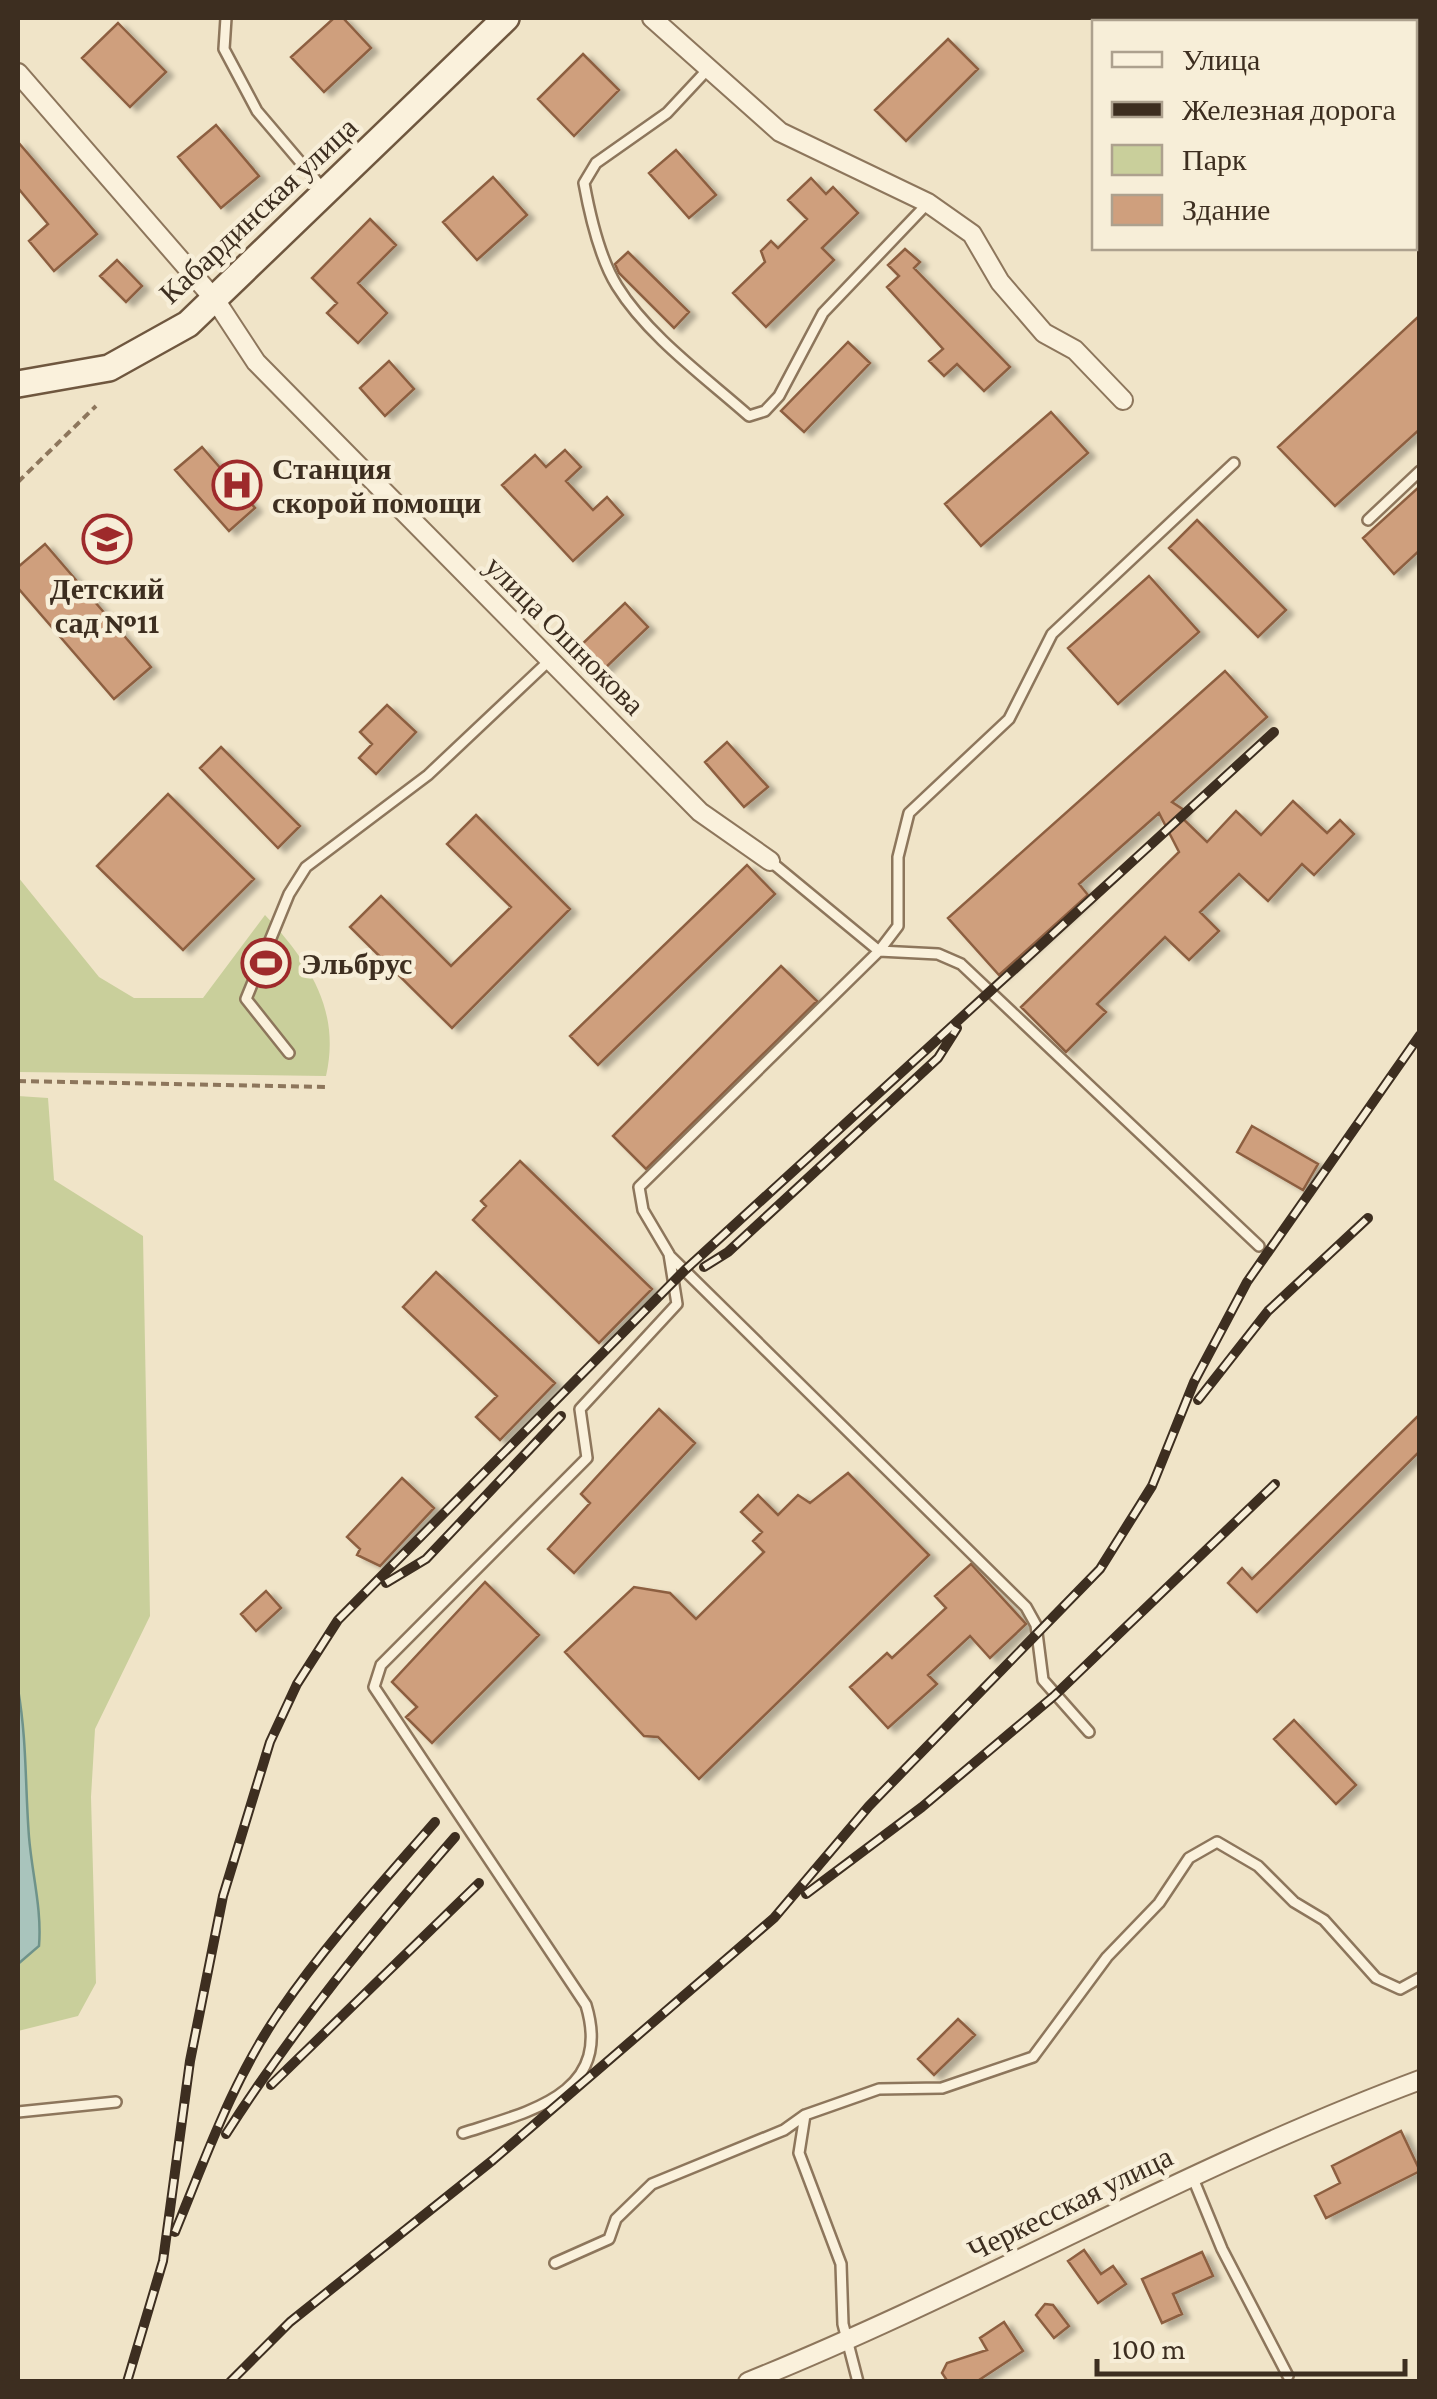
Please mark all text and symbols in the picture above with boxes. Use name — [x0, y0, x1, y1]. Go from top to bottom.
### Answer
legend — [1092, 20, 1417, 250]
text: Улица — [1182, 43, 1260, 76]
text: Железная дорога — [1182, 93, 1396, 126]
street label: Кабардинская улица — [152, 110, 364, 310]
text: Парк — [1182, 143, 1247, 176]
text: Здание — [1182, 193, 1270, 226]
place label: Станция скорой помощи — [272, 452, 481, 519]
hospital icon: Станция скорой помощи — [211, 459, 263, 511]
school or university icon: Детский сад №11 — [81, 513, 133, 565]
street label: улица Ошнокова — [479, 549, 651, 721]
place label: Детский сад №11 — [50, 572, 164, 639]
sports icon: Эльбрус — [240, 937, 292, 989]
place label: Эльбрус — [301, 947, 412, 980]
street label: Черкесская улица — [962, 2139, 1178, 2267]
scale bar — [1097, 2314, 1404, 2376]
text: 100 m — [1112, 2332, 1186, 2365]

